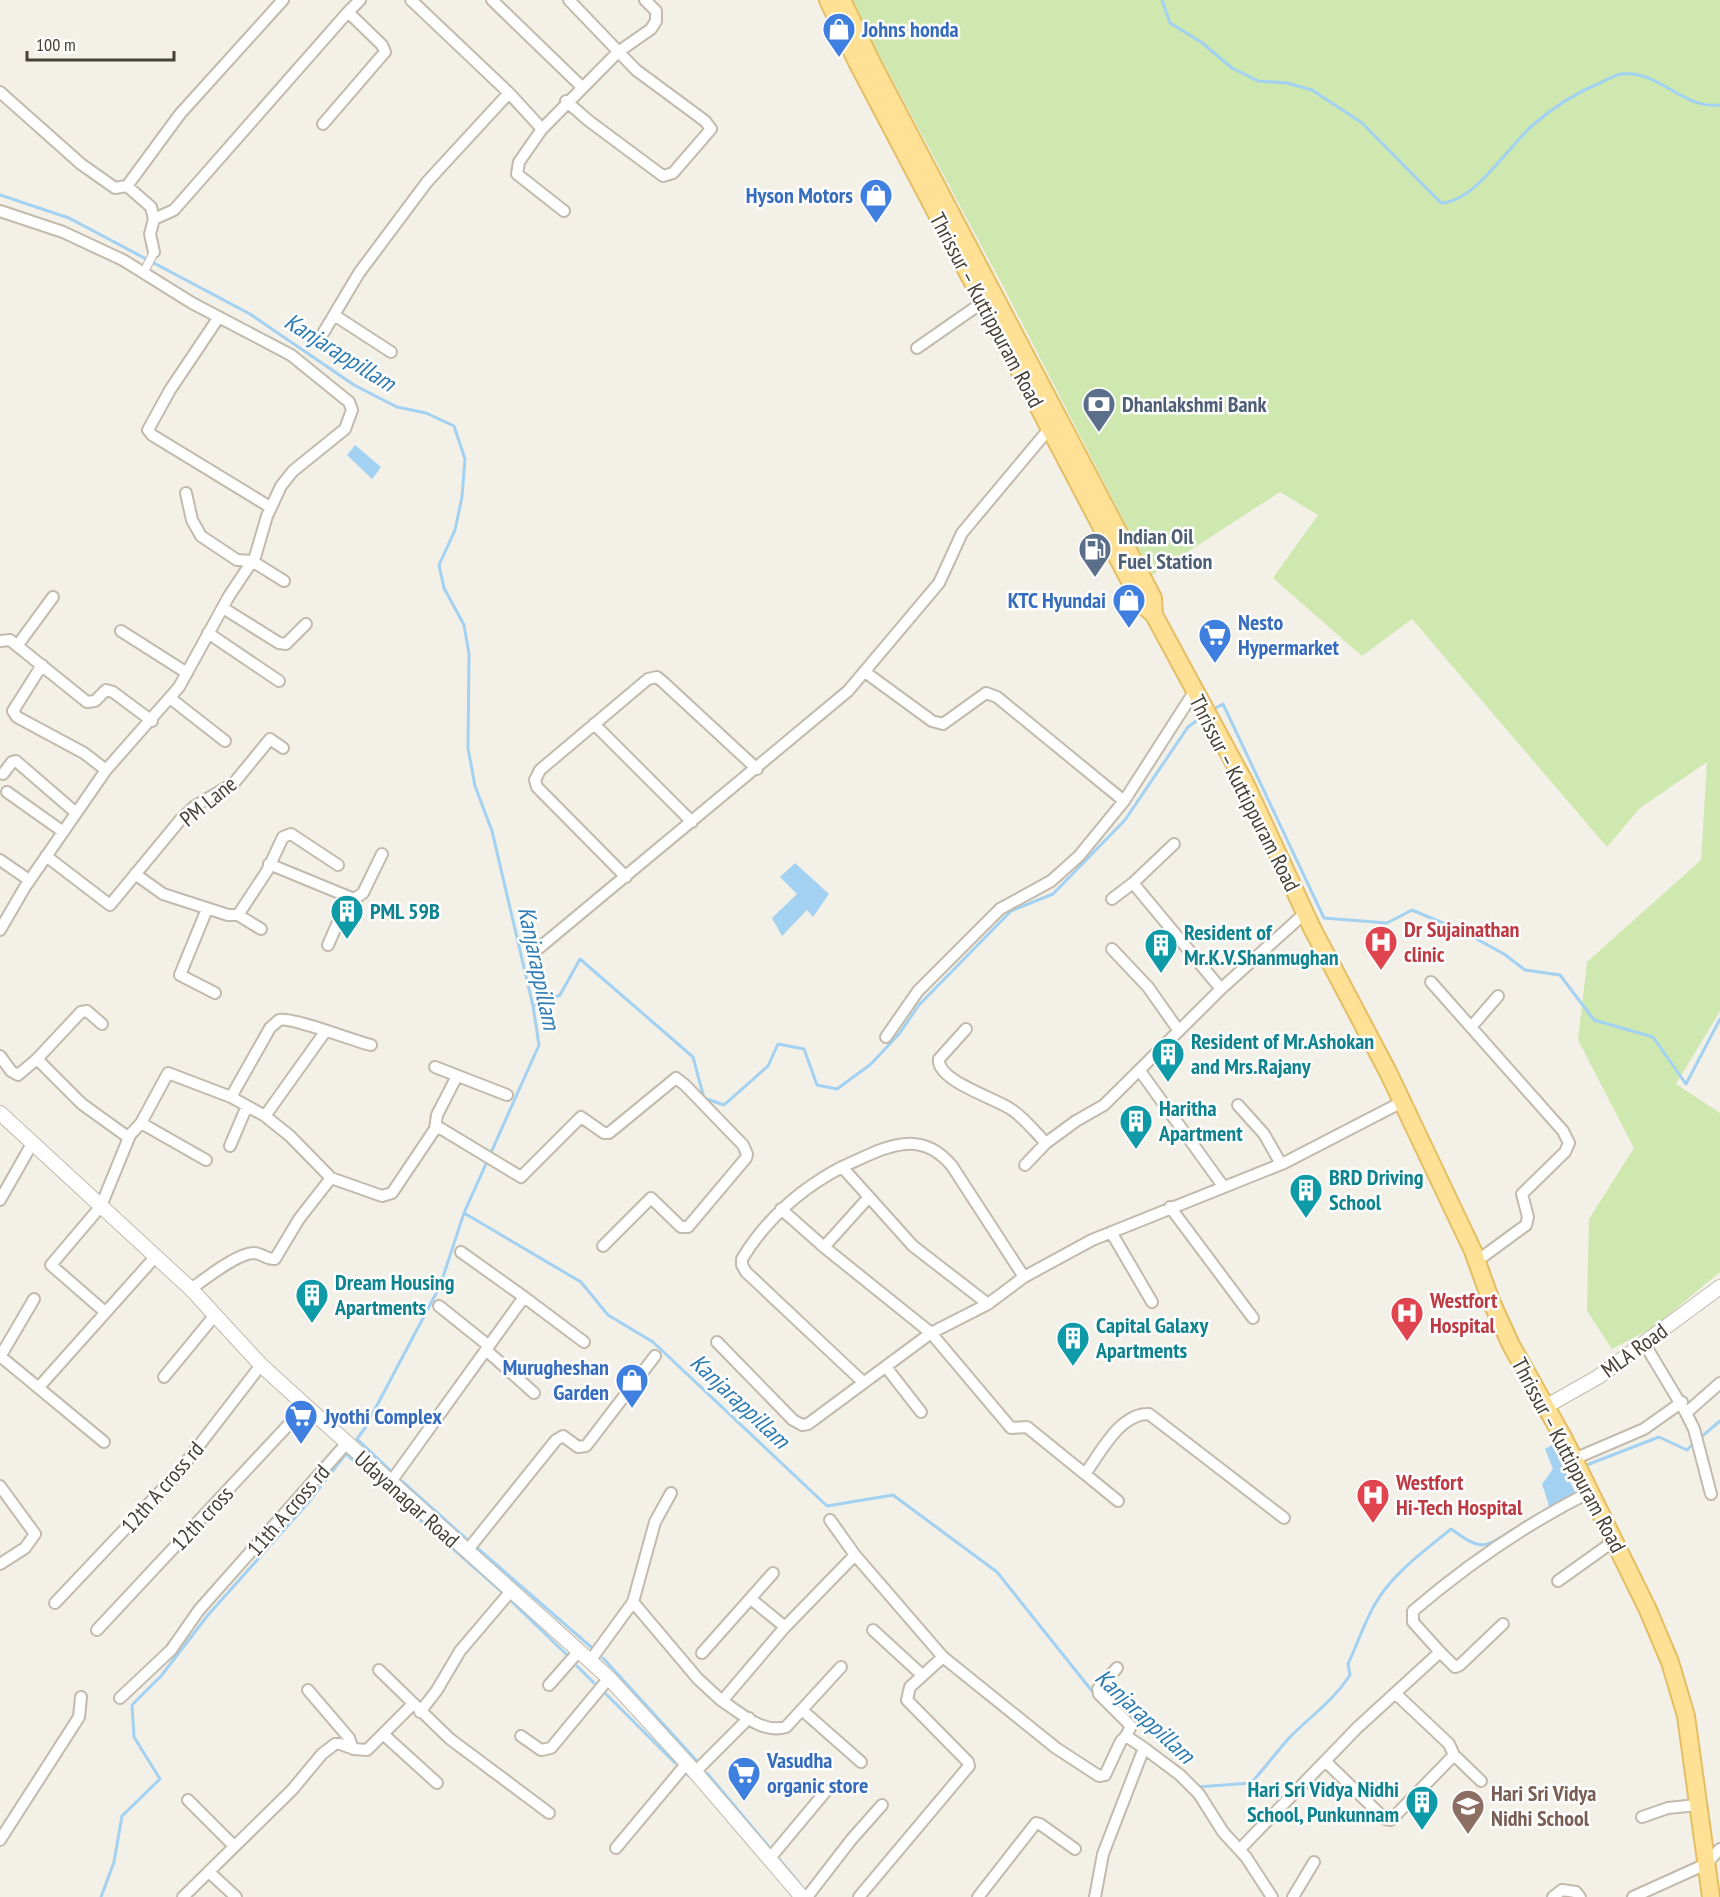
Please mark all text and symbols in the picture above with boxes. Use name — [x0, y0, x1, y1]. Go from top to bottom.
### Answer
shop icon: Johns honda — [821, 11, 857, 58]
place label: Johns honda — [861, 15, 959, 43]
scale bar — [27, 24, 174, 62]
text: 100 m — [36, 33, 76, 56]
shop icon: Hyson Motors — [858, 177, 894, 224]
place label: Hyson Motors — [746, 181, 853, 209]
street label: Thrissur – Kuttippuram Road — [924, 208, 1050, 412]
water label: Kanjarappillam — [279, 306, 402, 399]
bank icon: Dhanlakshmi Bank — [1081, 386, 1117, 433]
place label: Dhanlakshmi Bank — [1122, 390, 1267, 418]
place label: Indian Oil Fuel Station — [1118, 522, 1213, 575]
fuel station icon: Indian Oil Fuel Station — [1077, 531, 1113, 578]
shop icon: KTC Hyundai — [1111, 582, 1147, 629]
place label: KTC Hyundai — [1008, 586, 1106, 614]
place label: Nesto Hypermarket — [1238, 608, 1340, 661]
supermarket icon: Nesto Hypermarket — [1197, 617, 1233, 664]
street label: Thrissur – Kuttippuram Road — [1183, 690, 1307, 896]
street label: PM Lane — [174, 770, 242, 832]
building icon: PML 59B — [329, 893, 365, 940]
place label: PML 59B — [370, 897, 440, 925]
water label: Kanjarappillam — [511, 904, 567, 1034]
place label: Dr Sujainathan clinic — [1404, 915, 1520, 968]
place label: Resident of Mr.K.V.Shanmughan — [1184, 918, 1339, 971]
hospital icon: Dr Sujainathan clinic — [1363, 924, 1399, 971]
building icon: Resident of Mr.K.V.Shanmughan — [1143, 927, 1179, 974]
place label: Resident of Mr.Ashokan and Mrs.Rajany — [1191, 1027, 1374, 1080]
building icon: Resident of Mr.Ashokan and Mrs.Rajany — [1150, 1036, 1186, 1083]
place label: Haritha Apartment — [1158, 1094, 1243, 1147]
building icon: Haritha Apartment — [1118, 1103, 1154, 1150]
place label: BRD Driving School — [1329, 1163, 1423, 1216]
building icon: BRD Driving School — [1288, 1172, 1324, 1219]
place label: Dream Housing Apartments — [334, 1268, 454, 1321]
building icon: Dream Housing Apartments — [294, 1277, 330, 1324]
place label: Westfort Hospital — [1429, 1286, 1498, 1339]
hospital icon: Westfort Hospital — [1389, 1295, 1425, 1342]
place label: Capital Galaxy Apartments — [1095, 1311, 1209, 1364]
street label: MLA Road — [1595, 1317, 1673, 1383]
building icon: Capital Galaxy Apartments — [1055, 1320, 1091, 1367]
water label: Kanjarappillam — [684, 1347, 797, 1456]
place label: Murugheshan Garden — [503, 1353, 609, 1406]
street label: Thrissur – Kuttippuram Road — [1506, 1353, 1632, 1557]
shop icon: Murugheshan Garden — [614, 1362, 650, 1409]
supermarket icon: Jyothi Complex — [283, 1398, 319, 1445]
place label: Jyothi Complex — [323, 1402, 442, 1430]
street label: 12th A cross rd — [115, 1435, 209, 1539]
street label: Udayanagar Road — [349, 1444, 465, 1554]
street label: 11th A cross rd — [241, 1458, 335, 1562]
place label: Westfort Hi-Tech Hospital — [1395, 1468, 1523, 1521]
hospital icon: Westfort Hi-Tech Hospital — [1355, 1477, 1391, 1524]
street label: 12th cross — [165, 1480, 239, 1556]
water label: Kanjarappillam — [1089, 1662, 1202, 1771]
place label: Vasudha organic store — [766, 1746, 868, 1799]
supermarket icon: Vasudha organic store — [726, 1755, 762, 1802]
place label: Hari Sri Vidya Nidhi School, Punkunnam — [1247, 1775, 1399, 1828]
place label: Hari Sri Vidya Nidhi School — [1491, 1779, 1596, 1832]
building icon: Hari Sri Vidya Nidhi School, Punkunnam — [1404, 1784, 1440, 1831]
school or university icon: Hari Sri Vidya Nidhi School — [1450, 1788, 1486, 1835]

